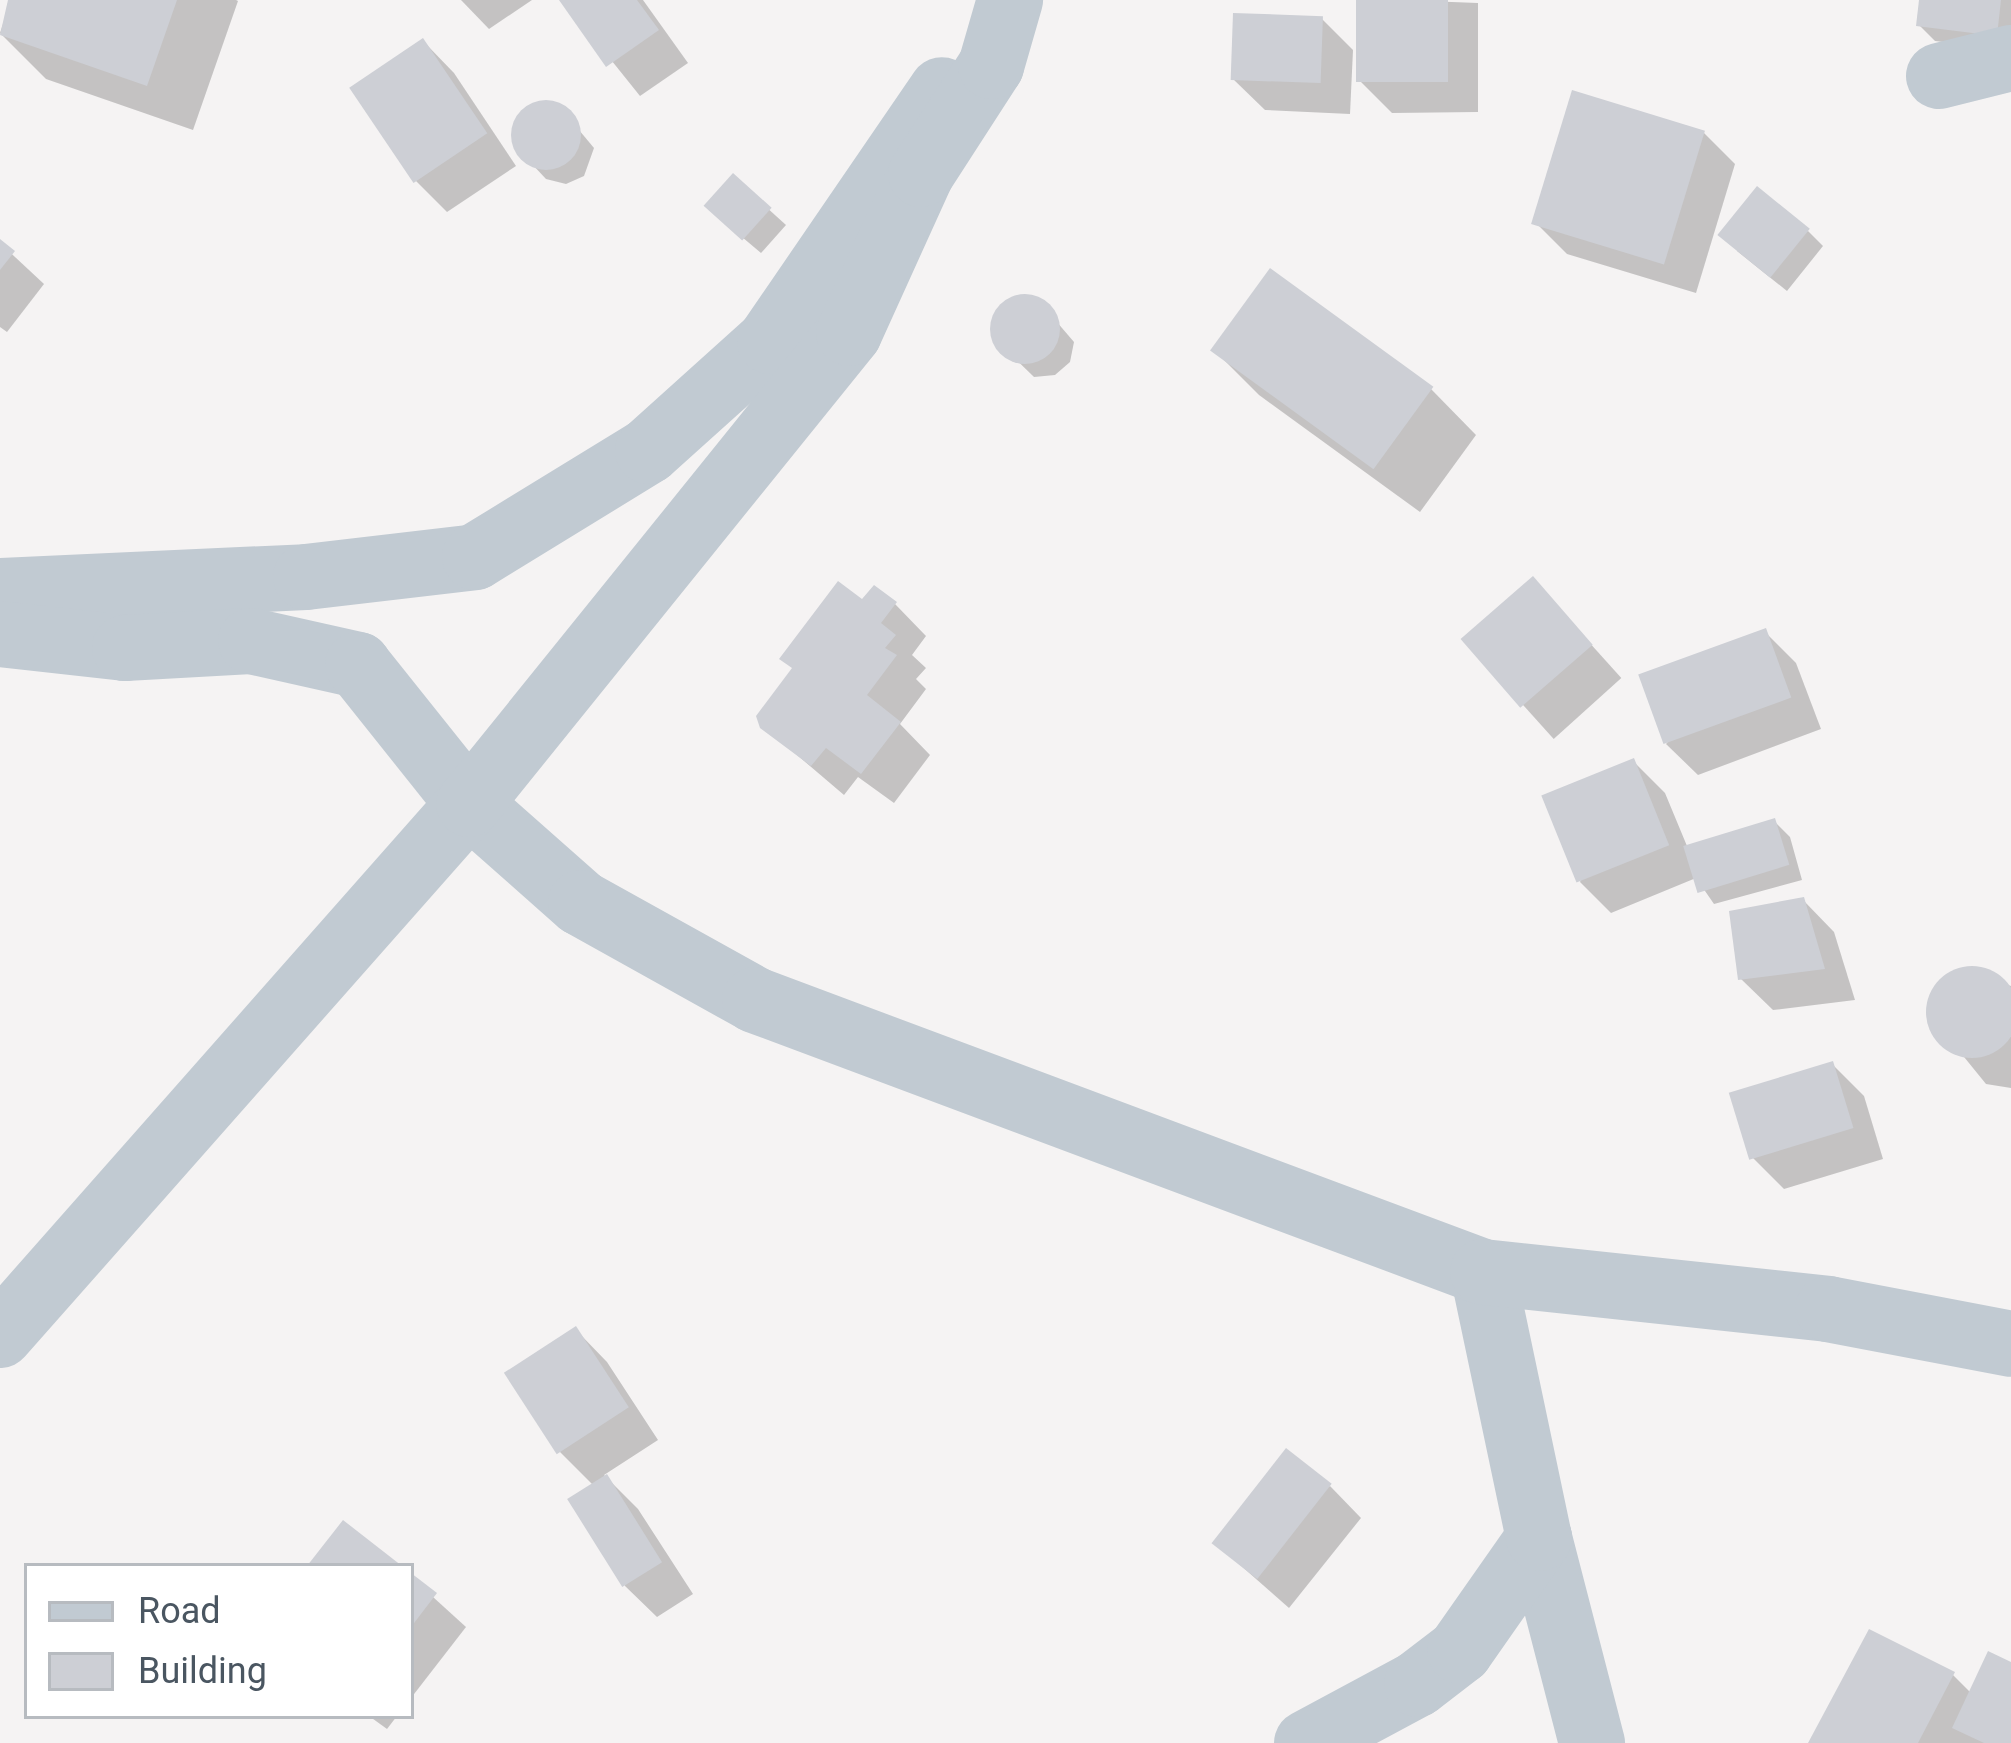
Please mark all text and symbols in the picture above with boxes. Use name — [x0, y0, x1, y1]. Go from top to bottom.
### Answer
legend — [24, 1563, 414, 1719]
text: Road — [138, 1590, 221, 1632]
text: Building — [138, 1650, 267, 1692]

